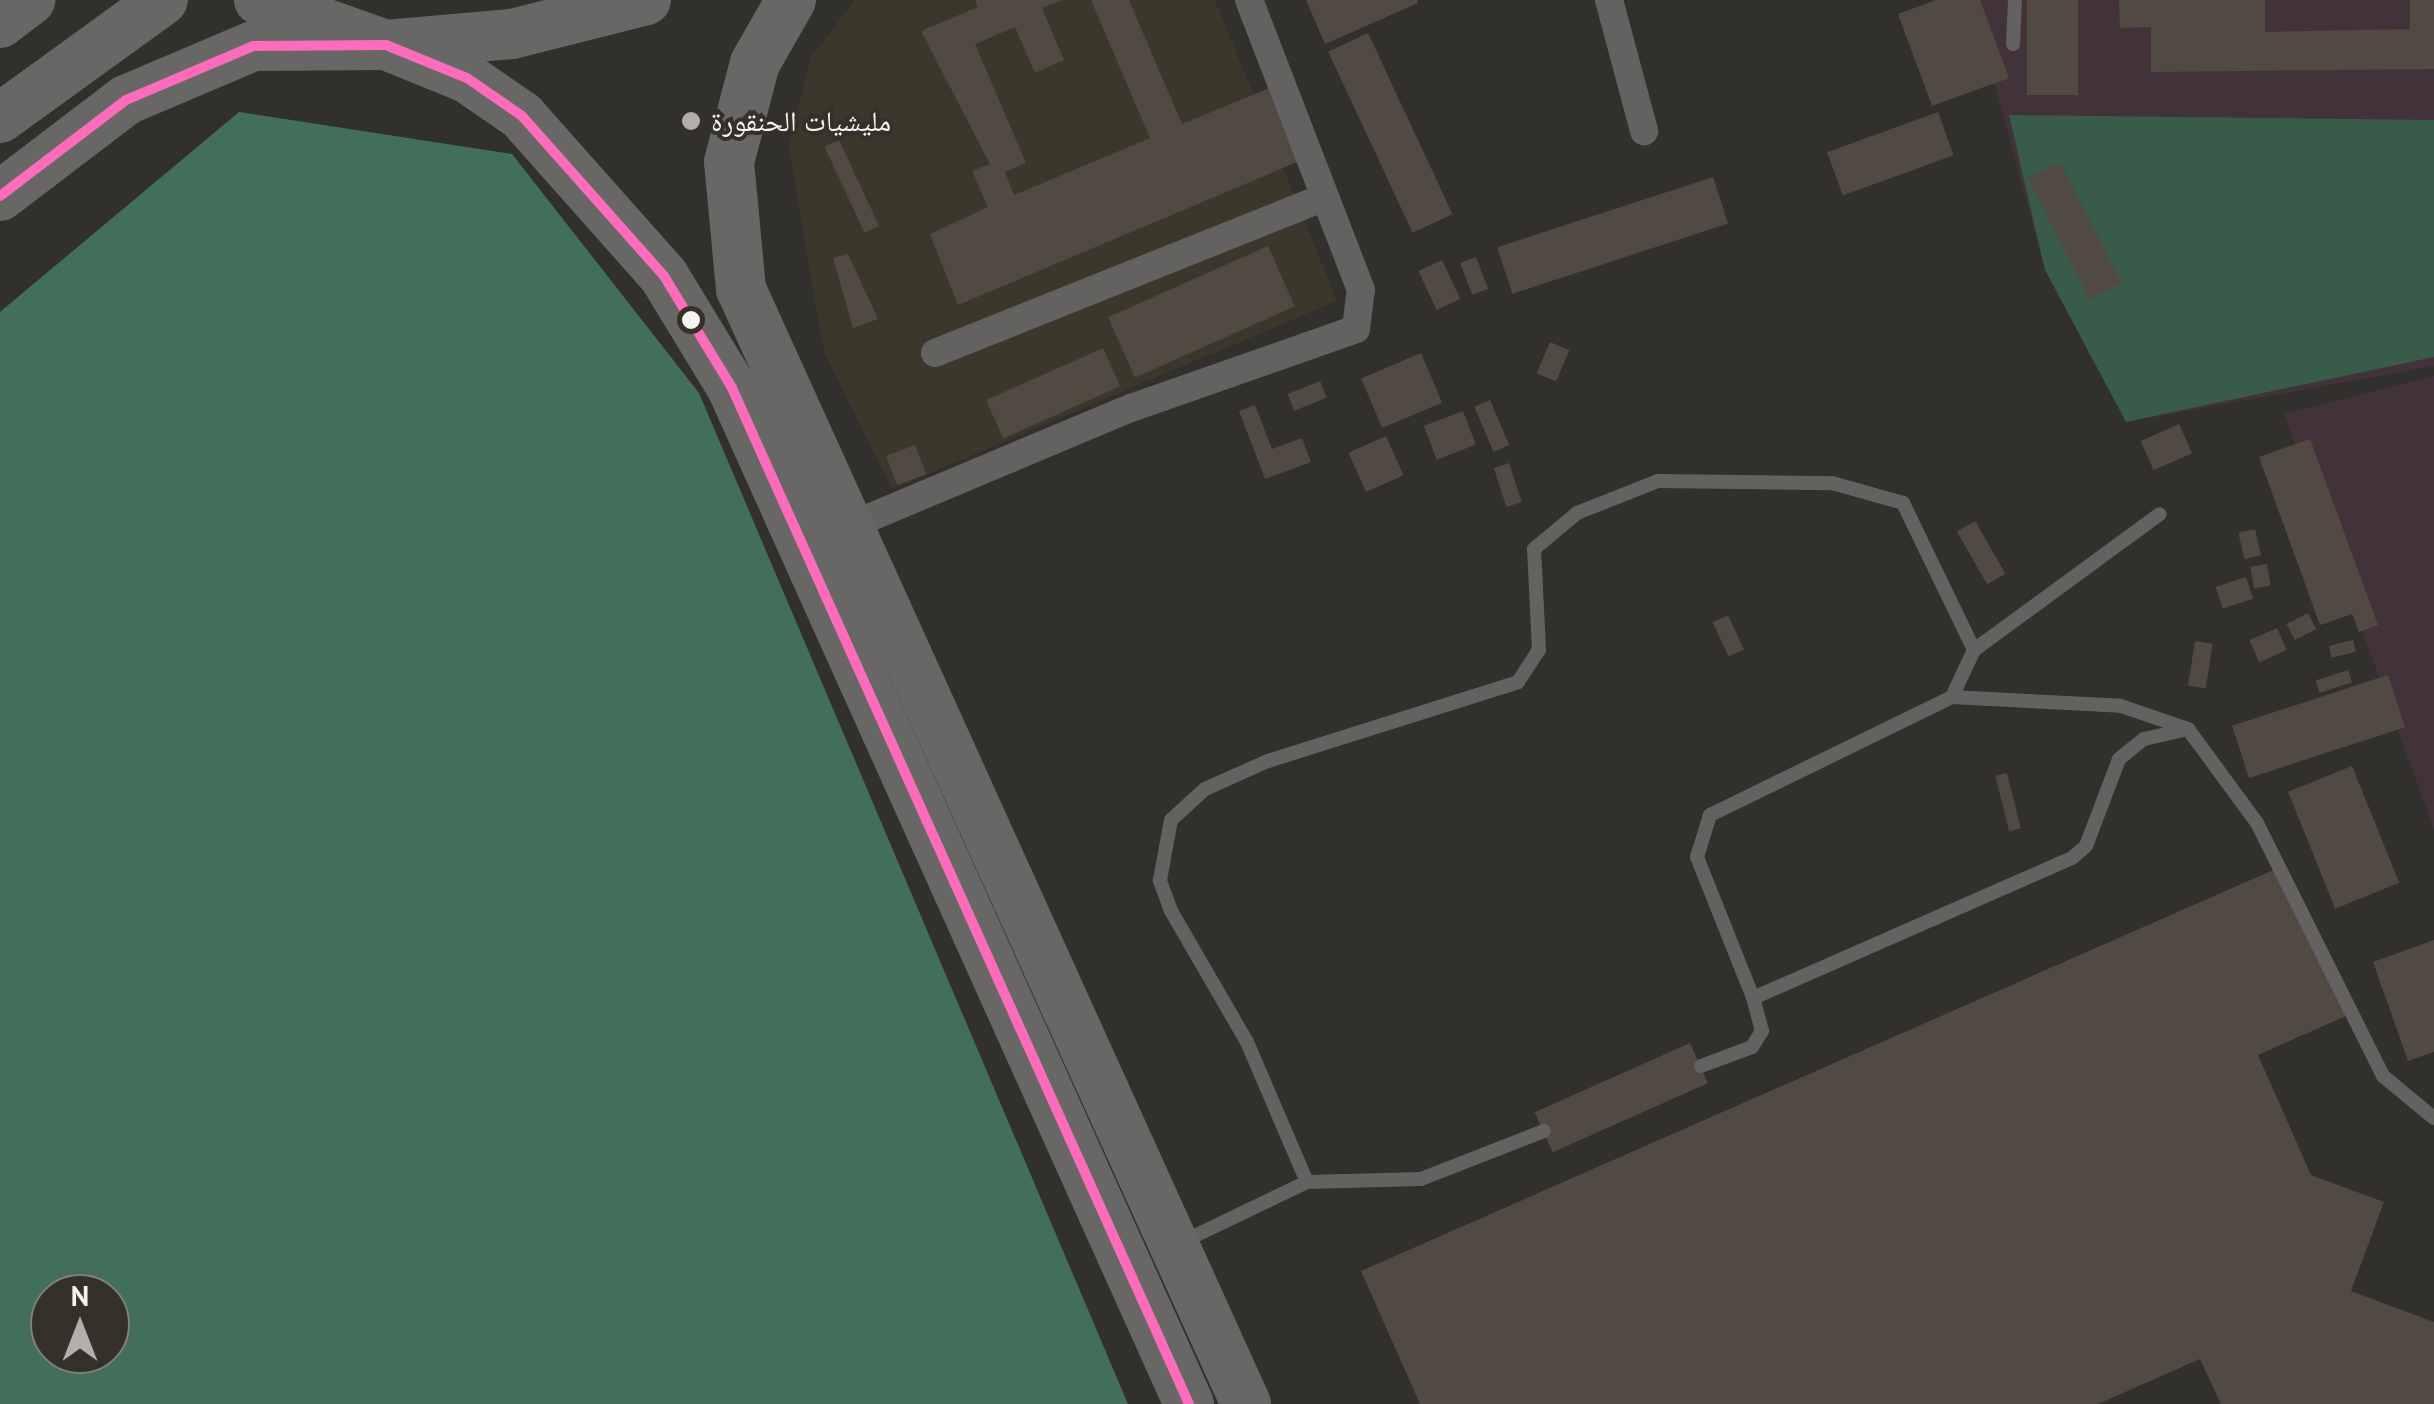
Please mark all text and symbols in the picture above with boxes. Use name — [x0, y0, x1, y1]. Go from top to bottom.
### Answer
place label: مليشيات الحنقورة — [711, 104, 891, 138]
marker: مليشيات الحنقورة — [680, 110, 702, 132]
unlabelled marker — [681, 310, 701, 330]
north arrow — [30, 1274, 130, 1374]
text: N — [71, 1277, 89, 1314]

